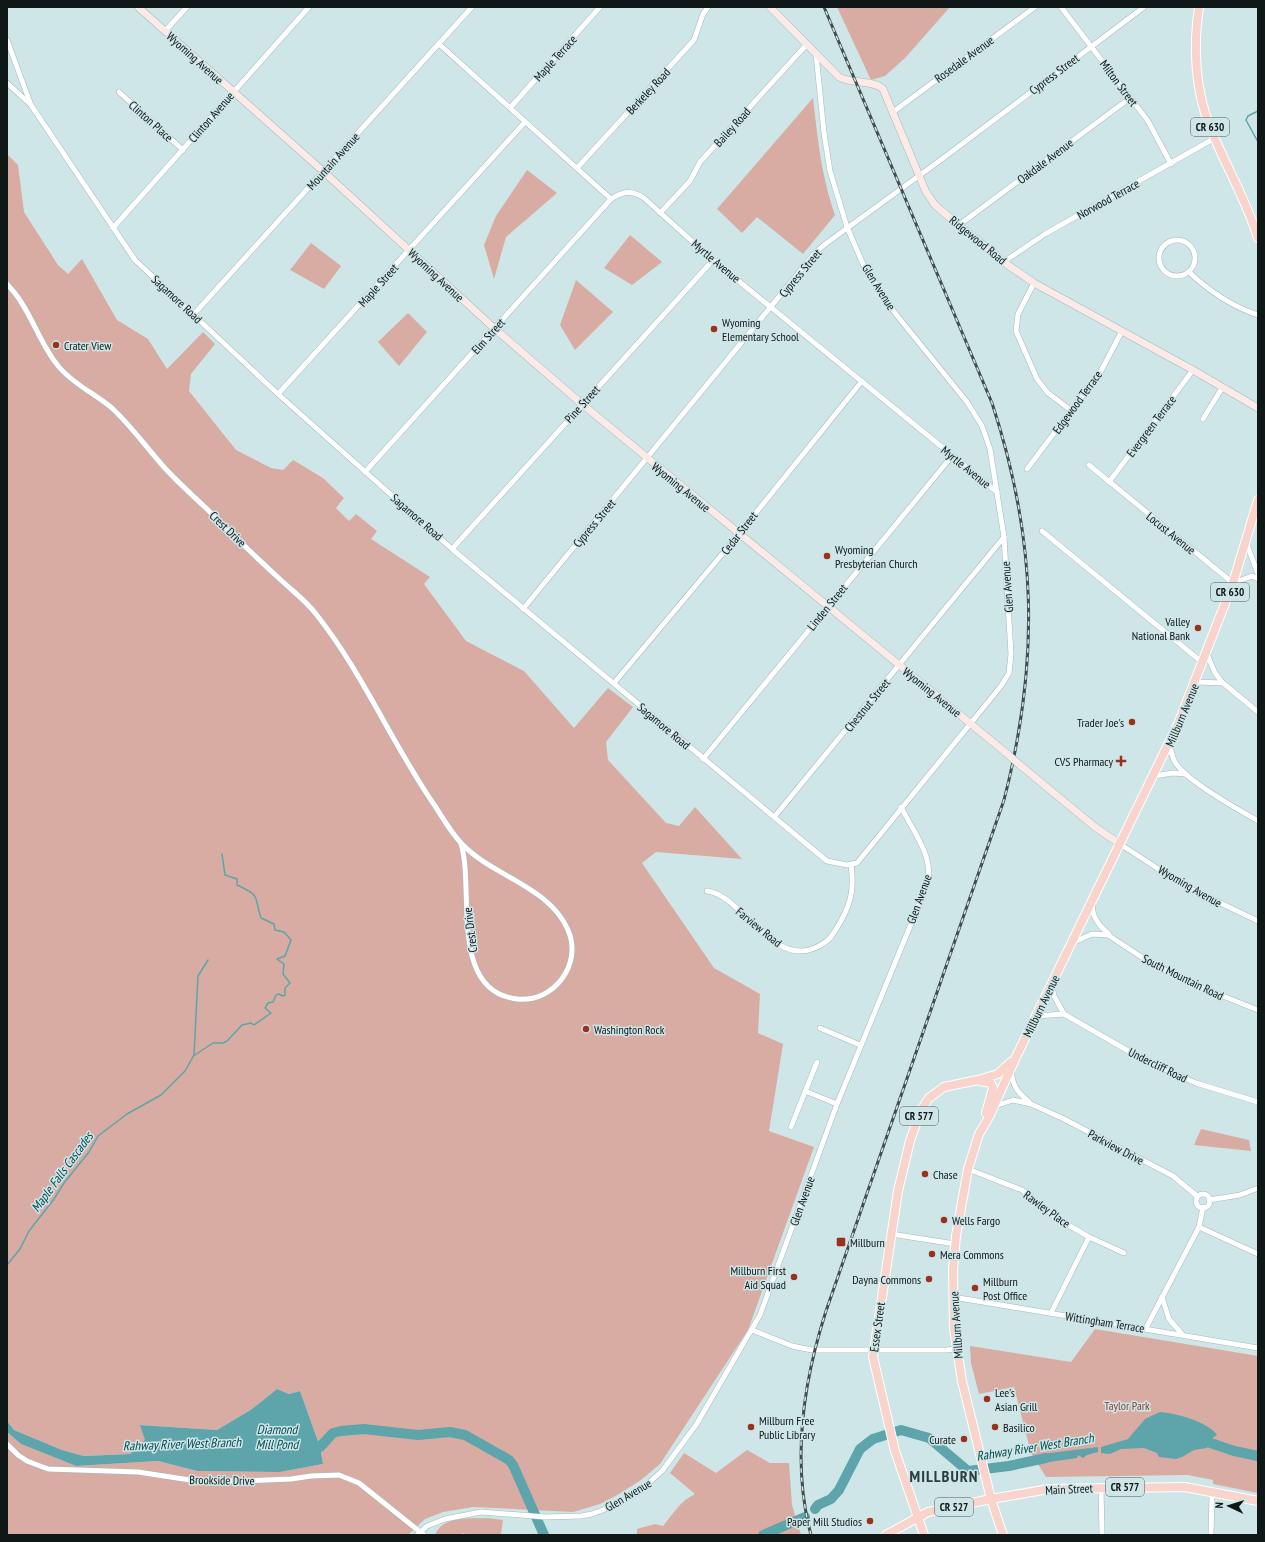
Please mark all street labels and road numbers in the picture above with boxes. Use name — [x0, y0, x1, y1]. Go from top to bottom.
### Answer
street label: Wyoming Avenue — [164, 29, 226, 87]
street label: Maple Terrace — [530, 32, 580, 84]
street label: Rosedale Avenue — [931, 32, 997, 86]
street label: Cypress Street — [1026, 50, 1082, 98]
street label: Milton Street — [1097, 57, 1142, 110]
street label: Berkeley Road — [623, 65, 673, 117]
street label: Clinton Avenue — [185, 89, 237, 145]
street label: Clinton Place — [126, 97, 176, 145]
street label: Bailey Road — [710, 104, 754, 150]
road number: CR 630 — [1191, 118, 1229, 136]
street label: Mountain Avenue — [303, 129, 363, 193]
street label: Oakdale Avenue — [1014, 135, 1076, 187]
street label: Norwood Terrace — [1074, 176, 1142, 222]
street label: Ridgewood Road — [946, 212, 1010, 268]
street label: Myrtle Avenue — [688, 236, 744, 286]
street label: Wyoming Avenue — [405, 245, 467, 305]
street label: Cypress Street — [775, 245, 825, 300]
street label: Maple Street — [355, 260, 402, 310]
street label: Glen Avenue — [859, 261, 899, 313]
street label: Sagamore Road — [148, 272, 206, 326]
street label: Elm Street — [468, 314, 508, 357]
street label: Edgewood Terrace — [1049, 367, 1105, 437]
street label: Pine Street — [561, 382, 603, 426]
street label: Evergreen Terrace — [1123, 392, 1179, 460]
street label: Myrtle Avenue — [938, 442, 994, 492]
street label: Wyoming Avenue — [649, 459, 713, 515]
street label: Sagamore Road — [388, 490, 446, 544]
street label: Cypress Street — [569, 495, 619, 550]
street label: Crest Drive — [206, 508, 250, 550]
street label: Cedar Street — [717, 508, 761, 558]
street label: Locust Avenue — [1143, 509, 1199, 557]
street label: Glen Avenue — [998, 561, 1016, 613]
street label: Linden Street — [804, 580, 851, 633]
road number: CR 630 — [1211, 583, 1249, 601]
street label: Wyoming Avenue — [900, 664, 964, 720]
street label: Chestnut Street — [841, 675, 893, 735]
street label: Millburn Avenue — [1162, 681, 1202, 749]
street label: Sagamore Road — [635, 700, 693, 752]
street label: Wyoming Avenue — [1155, 862, 1225, 910]
street label: Glen Avenue — [903, 872, 935, 926]
street label: Farview Road — [733, 904, 785, 950]
street label: Crest Drive — [460, 907, 480, 953]
street label: South Mountain Road — [1140, 951, 1226, 1003]
street label: Millburn Avenue — [1019, 972, 1063, 1040]
street label: Undercliff Road — [1126, 1044, 1190, 1086]
road number: CR 577 — [900, 1107, 938, 1125]
street label: Parkview Drive — [1085, 1126, 1147, 1168]
street label: Glen Avenue — [786, 1174, 818, 1228]
street label: Rawley Place — [1021, 1187, 1073, 1231]
street label: Millburn Avenue — [946, 1291, 966, 1359]
street label: Essex Street — [866, 1300, 888, 1353]
street label: Wittingham Terrace — [1064, 1308, 1146, 1336]
street label: Brookside Drive — [189, 1472, 255, 1488]
street label: Glen Avenue — [602, 1475, 654, 1515]
road number: CR 577 — [1106, 1478, 1144, 1496]
street label: Main Street — [1045, 1480, 1094, 1498]
road number: CR 527 — [935, 1498, 973, 1516]

